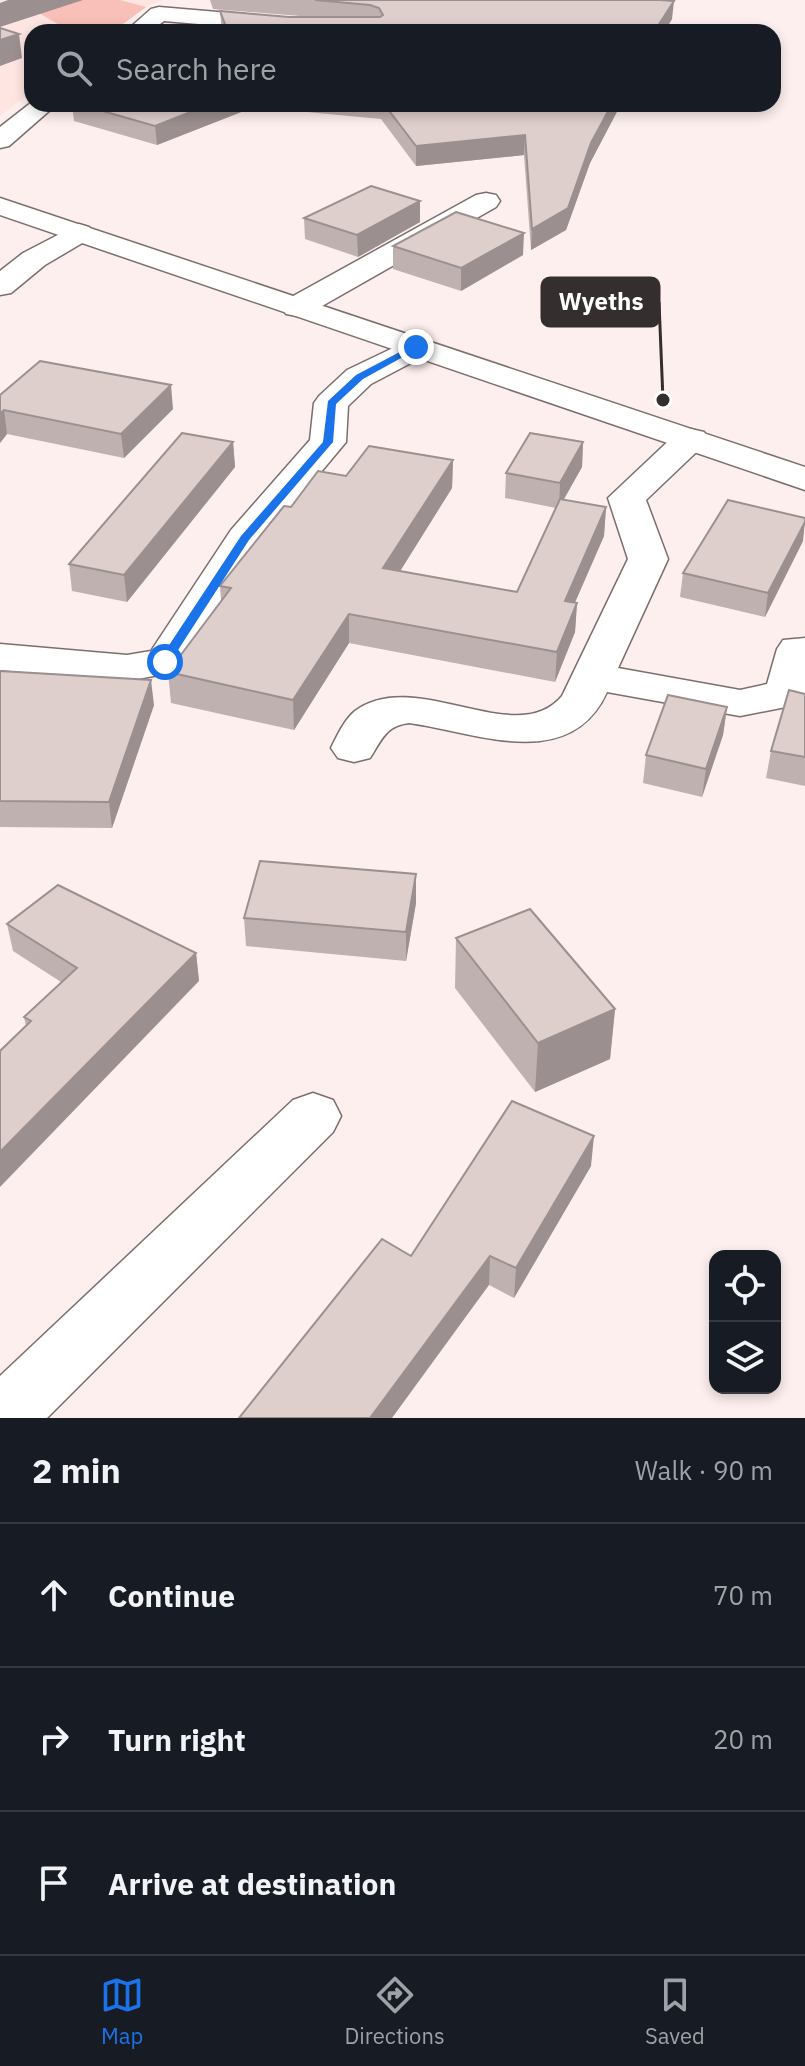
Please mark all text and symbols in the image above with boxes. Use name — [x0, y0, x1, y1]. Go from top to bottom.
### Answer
search box — [24, 24, 781, 112]
icon: search — [52, 46, 96, 90]
text: Search here — [116, 49, 277, 88]
callout: Wyeths — [542, 278, 659, 326]
text: Wyeths — [558, 285, 644, 317]
route end — [398, 329, 434, 365]
route start — [147, 644, 183, 680]
map controls — [709, 1250, 781, 1394]
button: locate — [709, 1250, 781, 1322]
button: layers — [709, 1322, 781, 1394]
text: 2 min — [32, 1448, 121, 1492]
text: Walk · 90 m — [635, 1453, 773, 1487]
icon: ahead — [32, 1573, 76, 1617]
text: Continue — [108, 1576, 235, 1615]
text: 70 m — [713, 1578, 773, 1612]
icon: right — [32, 1717, 76, 1761]
text: Turn right — [108, 1720, 246, 1759]
text: 20 m — [713, 1722, 773, 1756]
icon: arrive — [32, 1861, 76, 1905]
text: Arrive at destination — [108, 1864, 396, 1903]
tab: Map — [100, 1973, 144, 2050]
tab: Directions — [345, 1973, 445, 2050]
tab: Saved — [645, 1973, 705, 2050]

